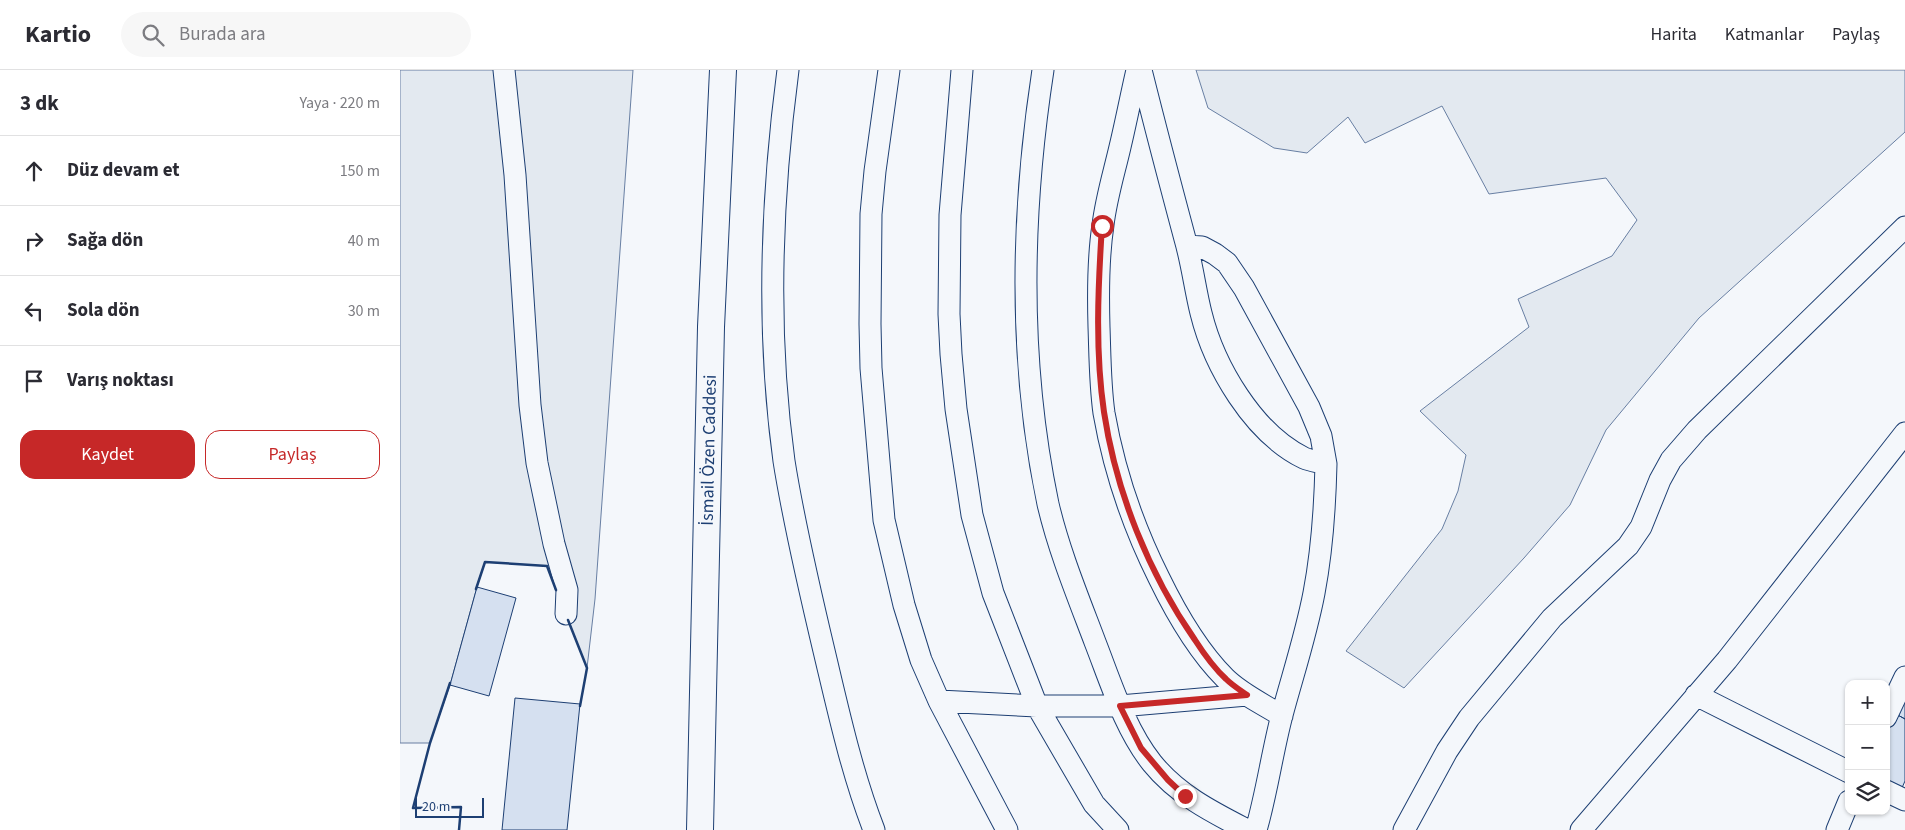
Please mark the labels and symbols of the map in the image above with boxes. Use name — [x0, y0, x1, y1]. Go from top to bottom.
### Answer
route start — [1091, 215, 1114, 238]
street label: İsmail Özen Caddesi — [694, 374, 722, 526]
route end — [1174, 785, 1197, 808]
scale bar — [415, 795, 484, 818]

